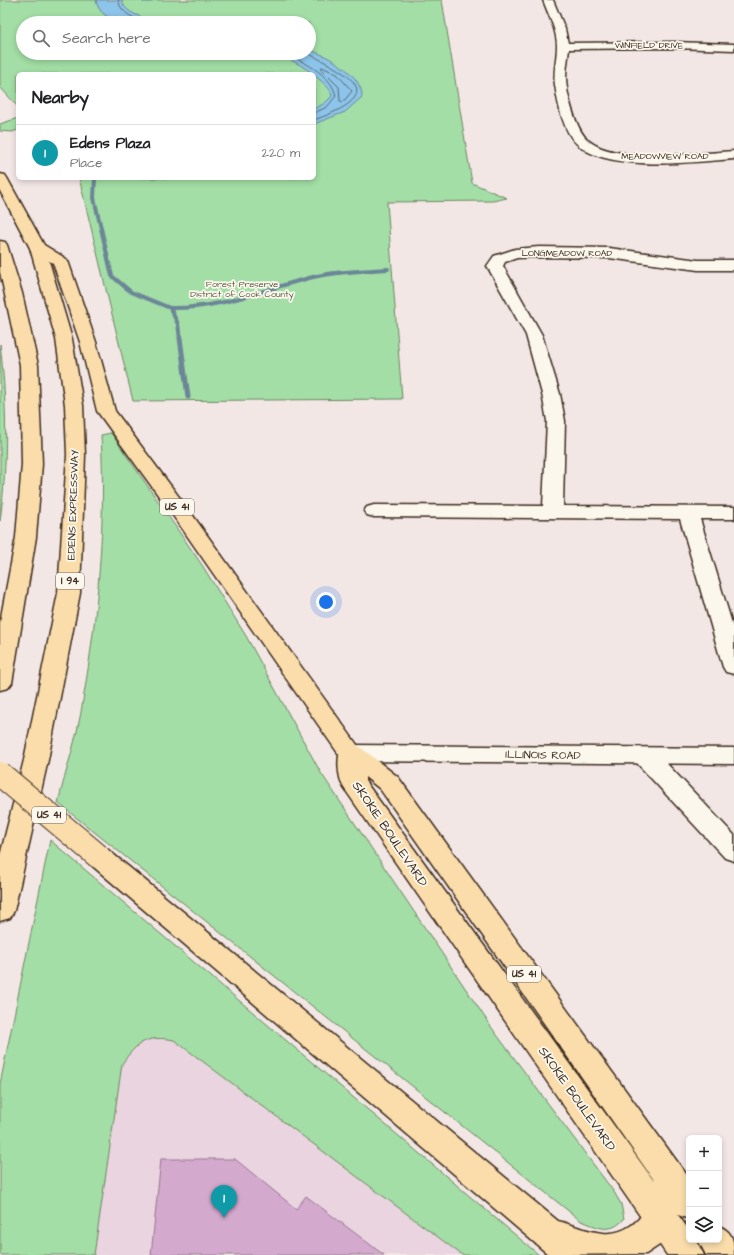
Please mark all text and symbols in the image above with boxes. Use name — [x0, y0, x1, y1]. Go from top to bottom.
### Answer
search box — [16, 16, 316, 60]
icon: search — [30, 27, 52, 49]
text: Search here — [62, 28, 151, 49]
street label: WINFIELD DRIVE — [615, 39, 684, 52]
text: Nearby — [32, 86, 89, 110]
text: Edens Plaza — [70, 133, 150, 154]
text: 1 — [44, 144, 46, 162]
text: 220 m — [262, 144, 300, 162]
street label: MEADOWVIEW ROAD — [621, 150, 709, 163]
text: Place — [70, 154, 102, 172]
street label: LONGMEADOW ROAD — [522, 247, 612, 260]
park label: Forest Preserve District of Cook County — [190, 278, 294, 301]
street label: EDENS EXPRESSWAY — [64, 449, 82, 560]
road number: US 41 — [160, 499, 194, 515]
road number: I 94 — [56, 573, 84, 589]
your location — [316, 592, 336, 612]
street label: ILLINOIS ROAD — [505, 747, 581, 763]
street label: SKOKIE BOULEVARD — [348, 778, 432, 891]
road number: US 41 — [32, 807, 66, 823]
road number: US 41 — [507, 966, 541, 982]
street label: SKOKIE BOULEVARD — [534, 1043, 620, 1155]
map controls — [686, 1135, 722, 1243]
button: + — [686, 1135, 722, 1171]
button: − — [686, 1171, 722, 1207]
pin: 1 — [211, 1185, 237, 1218]
button: layers — [686, 1207, 722, 1243]

